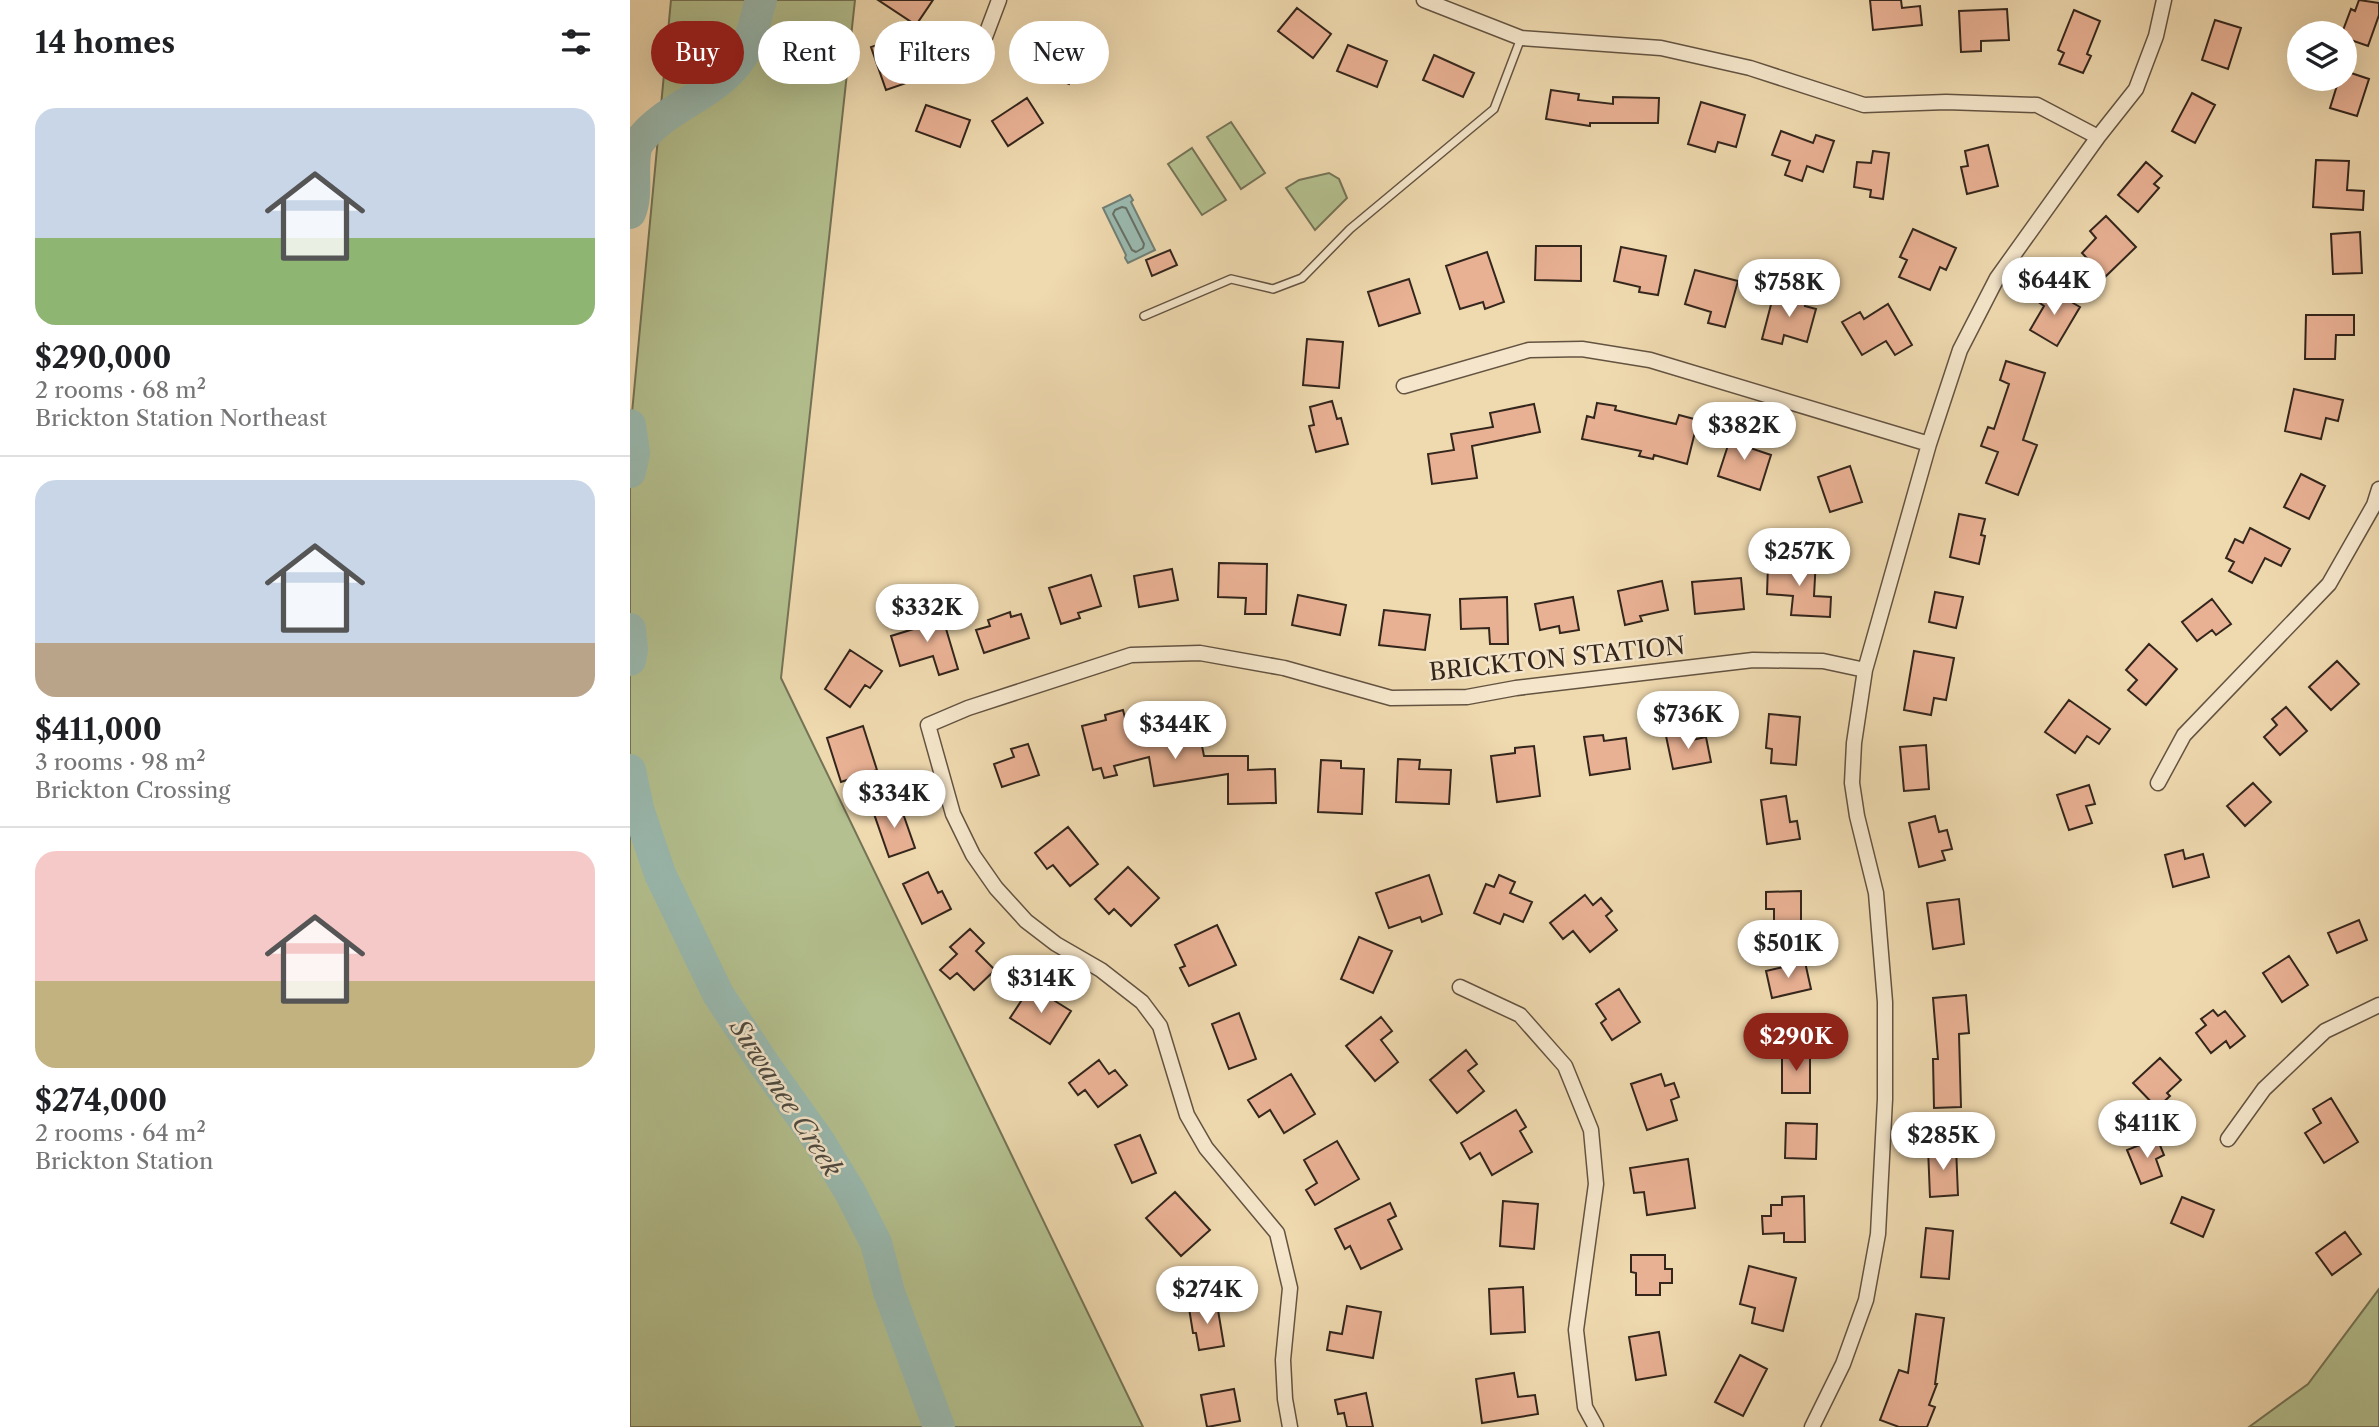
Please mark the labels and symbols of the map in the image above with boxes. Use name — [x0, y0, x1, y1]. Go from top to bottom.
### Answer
pin: $644K — [2005, 258, 2103, 317]
pin: $758K — [1740, 260, 1838, 319]
pin: $382K — [1695, 402, 1793, 462]
pin: $257K — [1750, 528, 1848, 588]
pin: $332K — [878, 584, 976, 644]
street label: BRICKTON STATION — [1428, 631, 1686, 686]
pin: $736K — [1639, 692, 1737, 751]
pin: $344K — [1126, 702, 1224, 761]
pin: $334K — [845, 770, 943, 830]
pin: $501K — [1739, 920, 1837, 980]
pin: $314K — [992, 956, 1090, 1015]
water label: Suwanee Creek — [722, 1012, 849, 1183]
pin: $290K — [1747, 1014, 1845, 1073]
pin: $411K — [2098, 1100, 2196, 1160]
pin: $285K — [1894, 1112, 1992, 1172]
pin: $274K — [1158, 1266, 1256, 1326]

